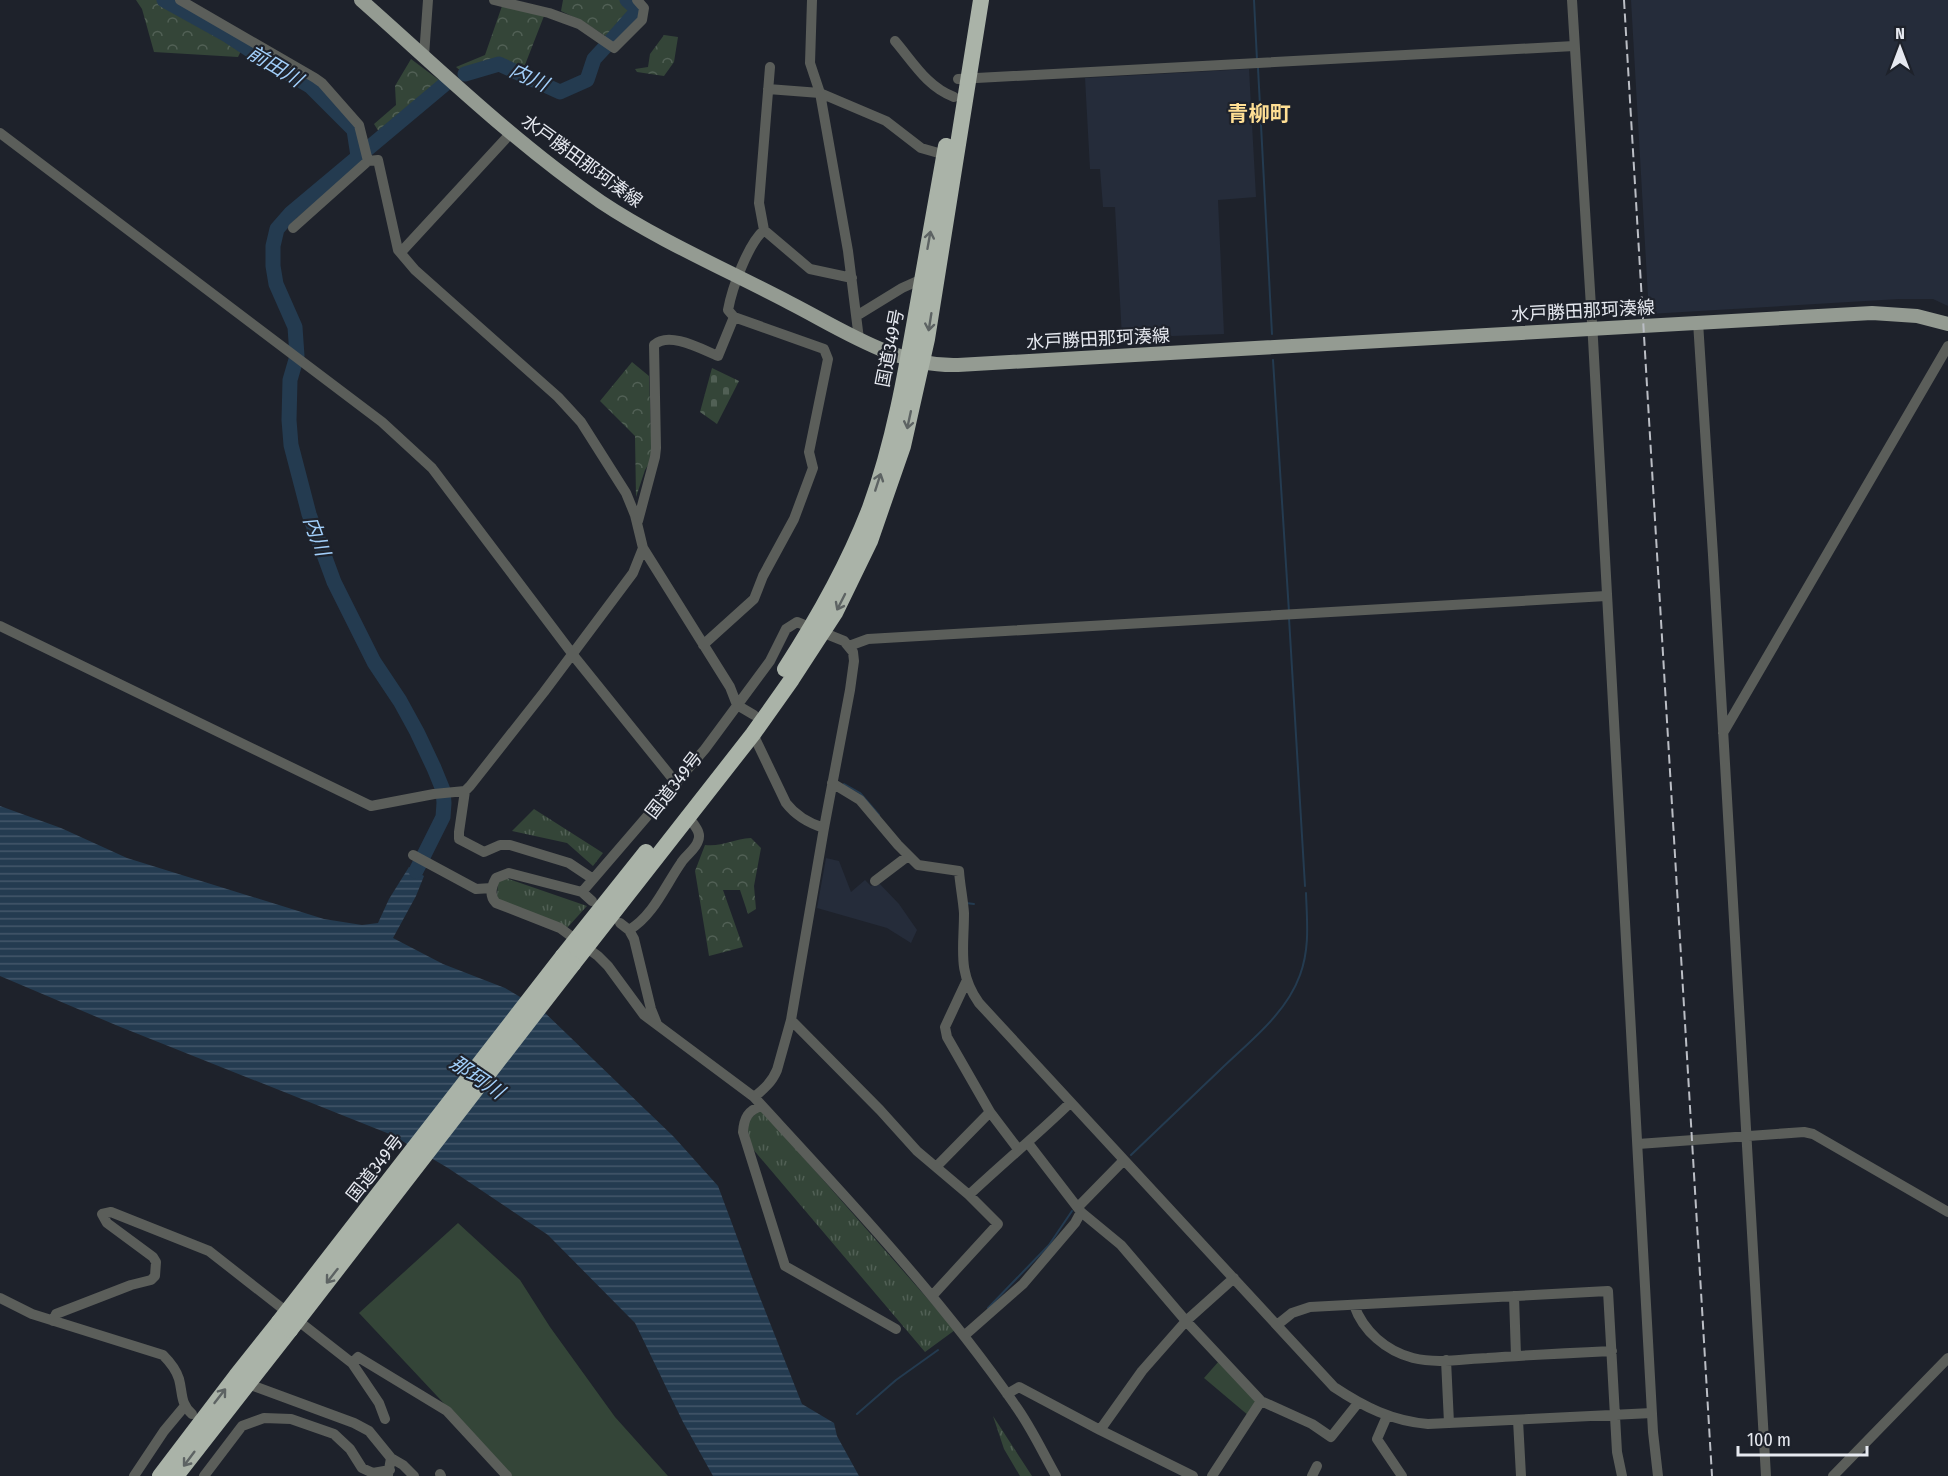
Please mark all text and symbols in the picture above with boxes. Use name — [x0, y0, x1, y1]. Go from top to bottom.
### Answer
north arrow — [1870, 18, 1930, 78]
text: N — [1895, 24, 1905, 43]
water label: 前田川 — [243, 40, 309, 93]
water label: 内川 — [506, 58, 554, 97]
district label: 青柳町 — [1228, 101, 1291, 127]
street label: 水戸勝田那珂湊線 — [517, 110, 647, 212]
one-way arrow — [924, 231, 935, 250]
street label: 水戸勝田那珂湊線 — [1511, 296, 1655, 326]
street label: 国道349号 — [872, 307, 908, 389]
one-way arrow — [924, 311, 935, 331]
street label: 水戸勝田那珂湊線 — [1026, 324, 1170, 354]
one-way arrow — [903, 409, 914, 429]
one-way arrow — [874, 474, 885, 492]
water label: 内川 — [299, 513, 336, 561]
one-way arrow — [835, 592, 846, 610]
street label: 国道349号 — [641, 747, 707, 823]
water label: 那珂川 — [445, 1050, 510, 1105]
street label: 国道349号 — [342, 1130, 408, 1206]
one-way arrow — [325, 1267, 338, 1283]
one-way arrow — [214, 1388, 227, 1404]
scale bar — [1738, 1419, 1867, 1457]
text: 100 m — [1747, 1429, 1791, 1451]
one-way arrow — [183, 1450, 195, 1466]

